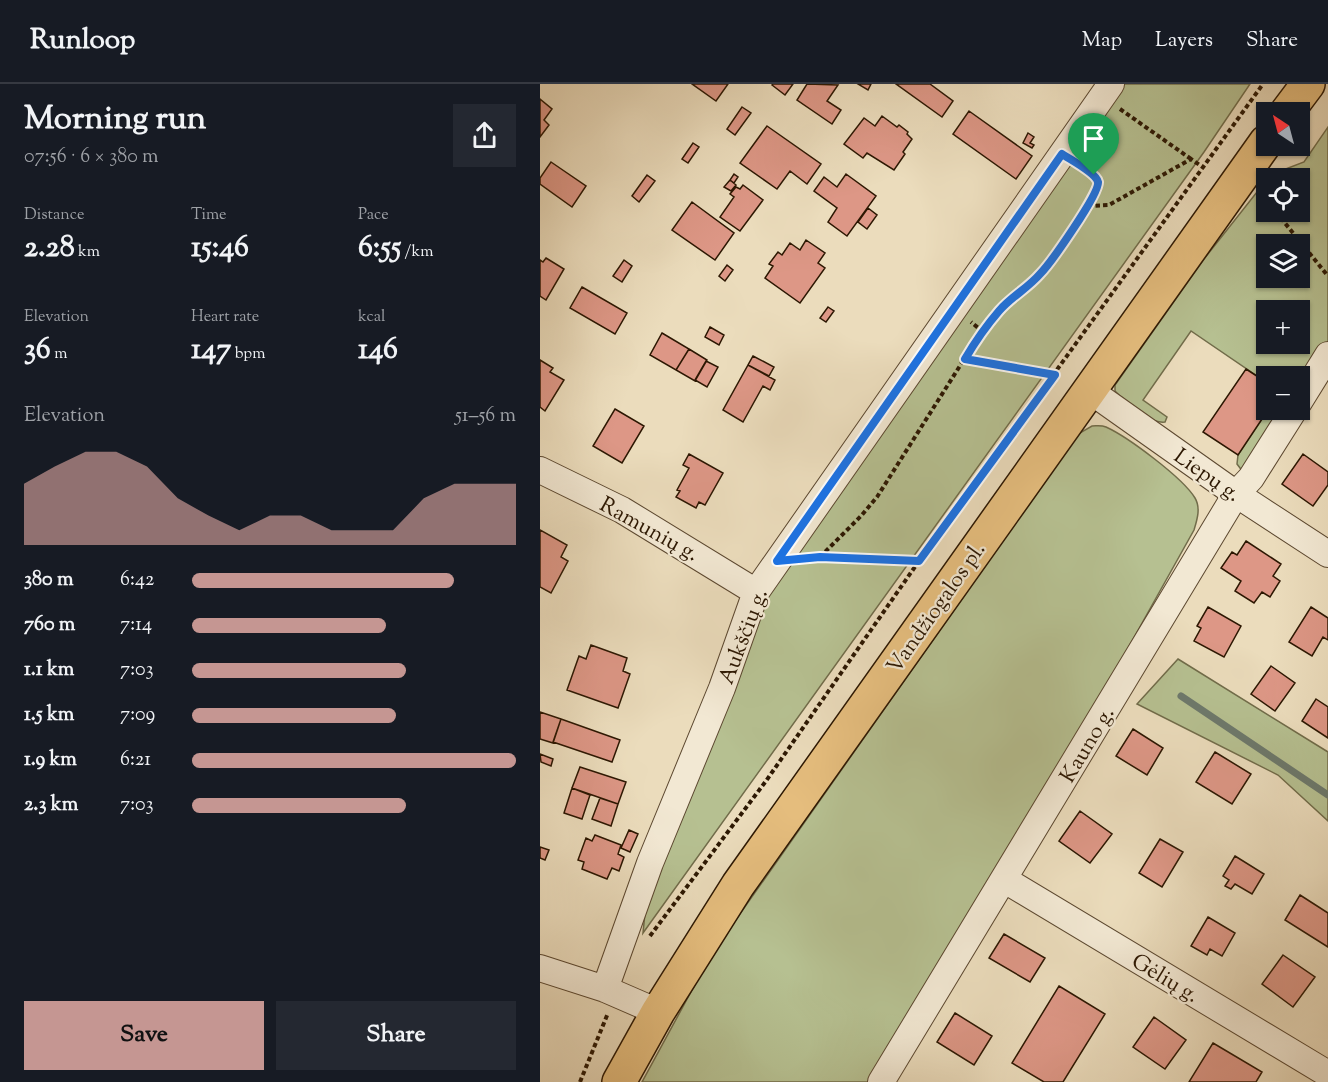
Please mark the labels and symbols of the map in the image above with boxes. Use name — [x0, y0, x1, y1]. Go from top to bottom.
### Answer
north arrow — [1256, 102, 1310, 156]
pin — [1068, 113, 1119, 175]
street label: Liepų g. — [1166, 442, 1246, 511]
street label: Ramunių g. — [593, 490, 704, 571]
street label: Vandžiogalos pl. — [880, 536, 995, 681]
street label: Aukščių g. — [712, 585, 778, 690]
street label: Kauno g. — [1053, 701, 1124, 790]
street label: Gėlių g. — [1124, 947, 1204, 1012]

